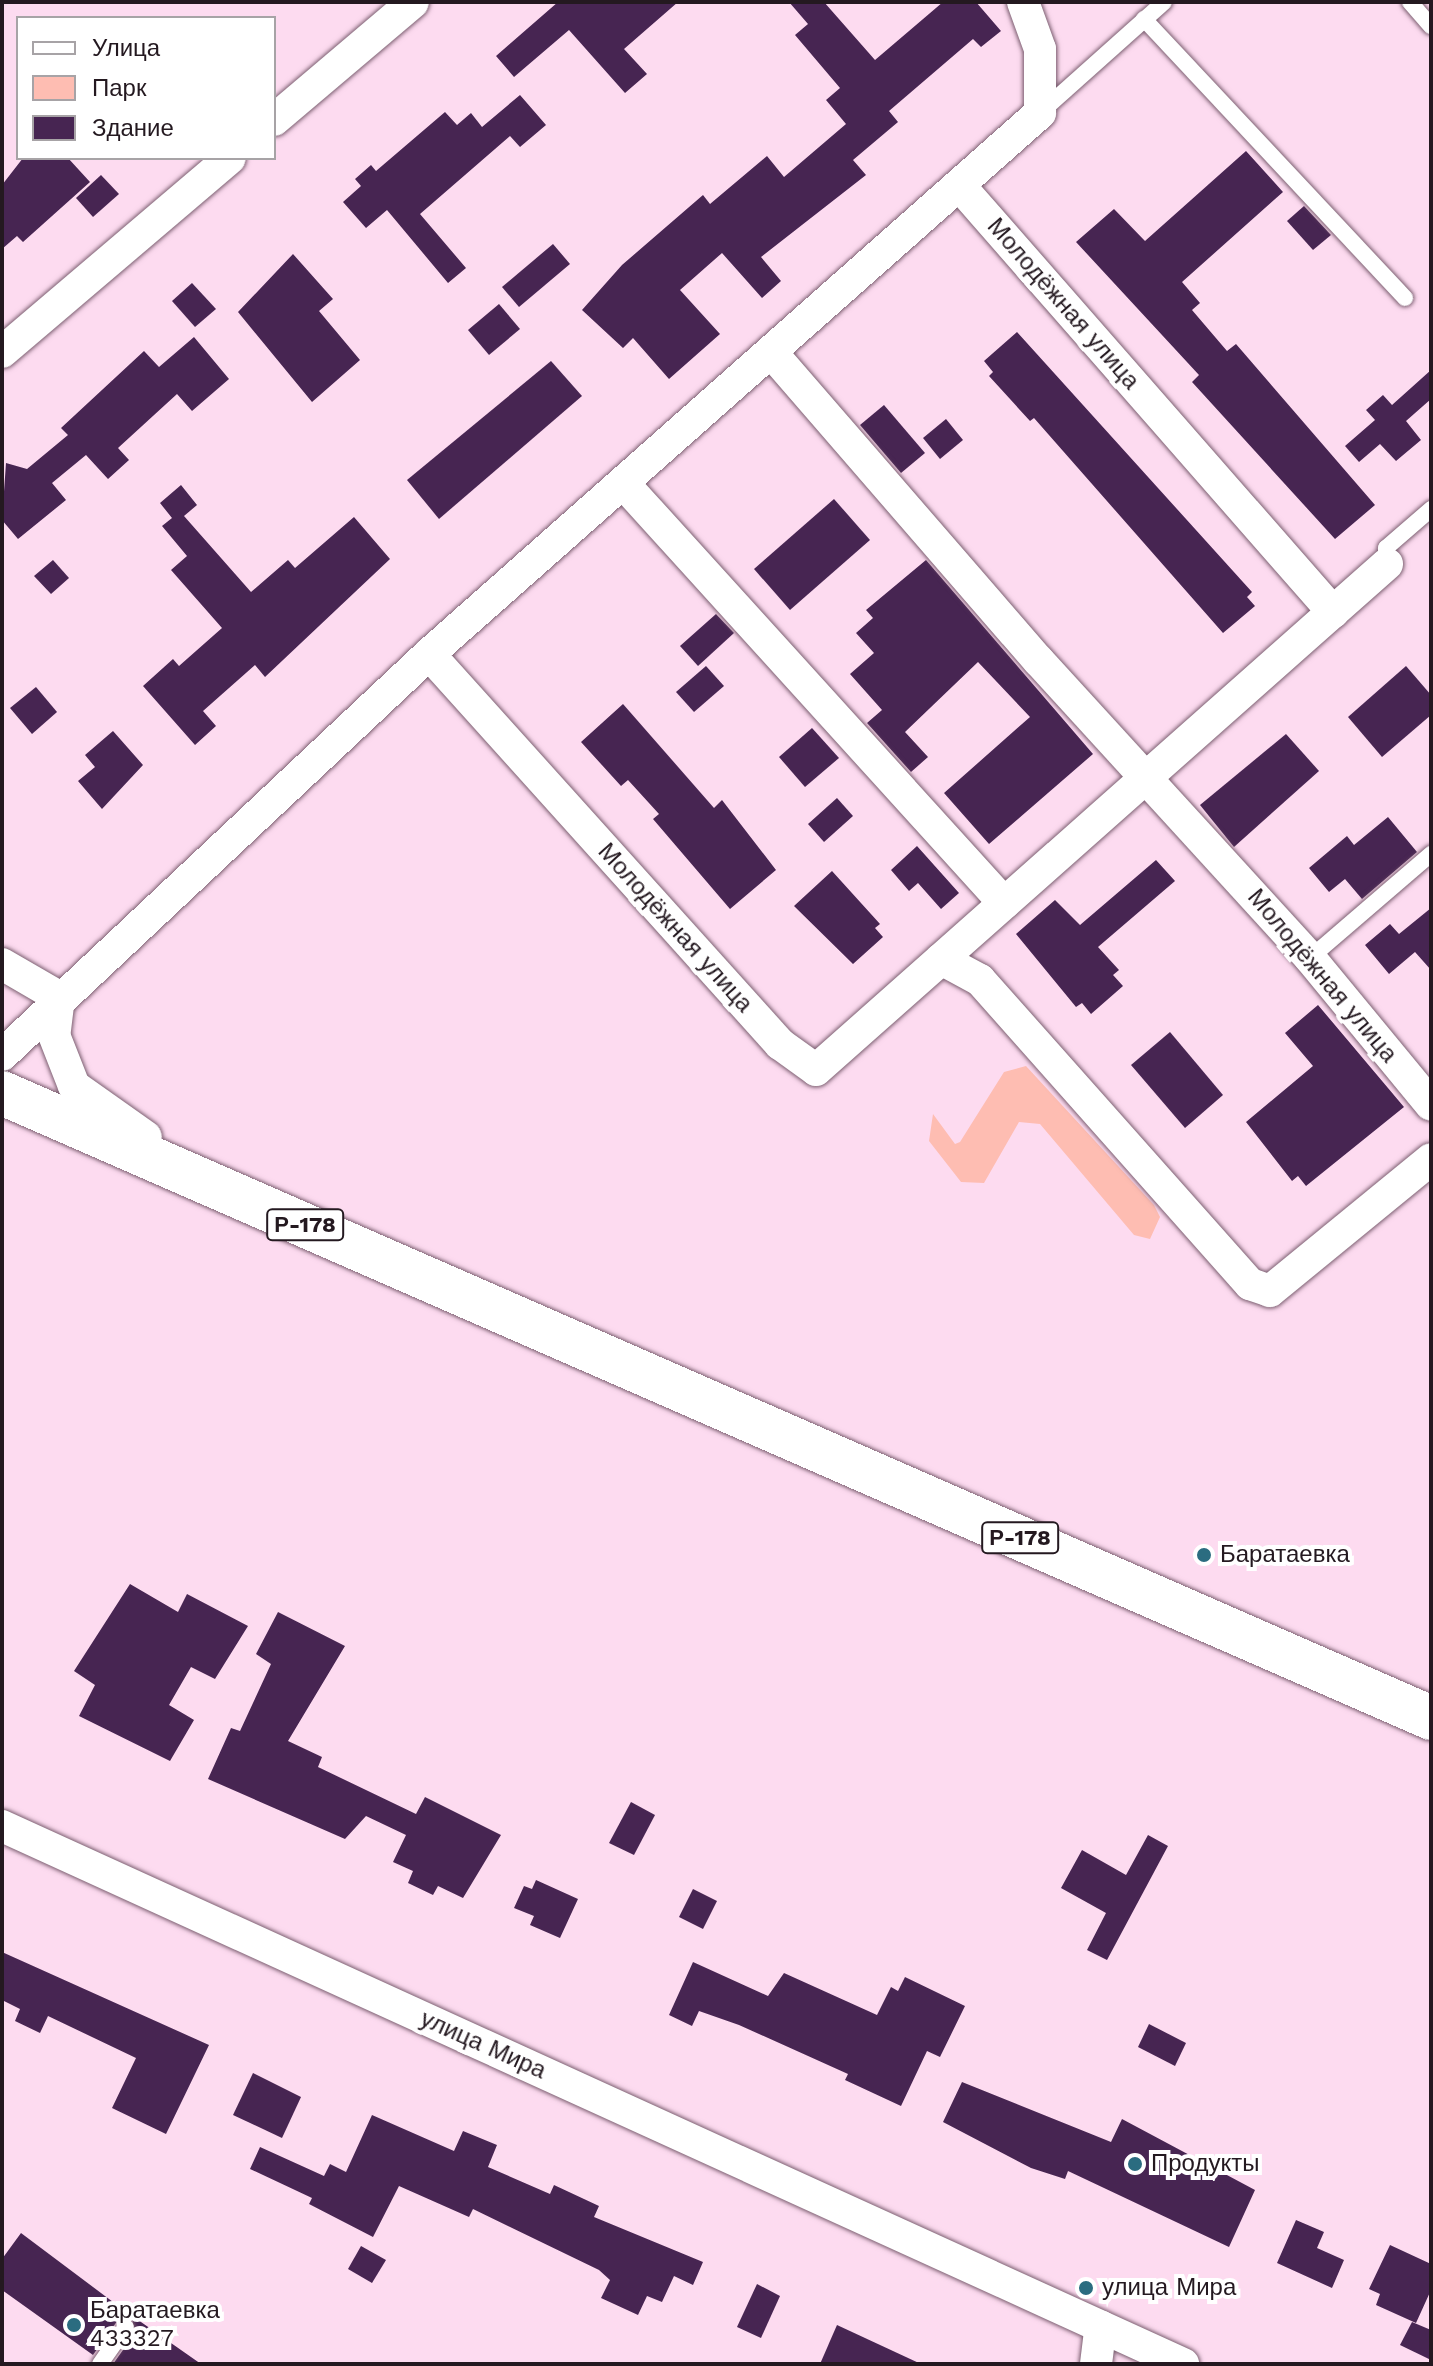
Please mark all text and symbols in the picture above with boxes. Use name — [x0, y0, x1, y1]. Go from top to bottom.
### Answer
legend — [16, 16, 276, 160]
text: Улица — [92, 34, 160, 62]
text: Парк — [92, 74, 146, 102]
text: Здание — [92, 114, 174, 142]
street label: Молодёжная улица — [981, 213, 1145, 395]
street label: Молодёжная улица — [592, 838, 758, 1018]
street label: Молодёжная улица — [1241, 883, 1403, 1069]
road number: Р-178 — [265, 1207, 345, 1243]
road number: Р-178 — [980, 1520, 1060, 1556]
place label: Баратаевка — [1220, 1541, 1350, 1569]
marker: Баратаевка — [1195, 1546, 1213, 1564]
street label: улица Мира — [416, 2005, 550, 2085]
place label: Продукты — [1151, 2150, 1259, 2178]
marker: Продукты — [1126, 2155, 1144, 2173]
place label: улица Мира — [1102, 2274, 1236, 2302]
marker: улица Мира — [1077, 2279, 1095, 2297]
place label: Баратаевка 433327 — [90, 2297, 220, 2353]
marker: Баратаевка 433327 — [65, 2316, 83, 2334]

